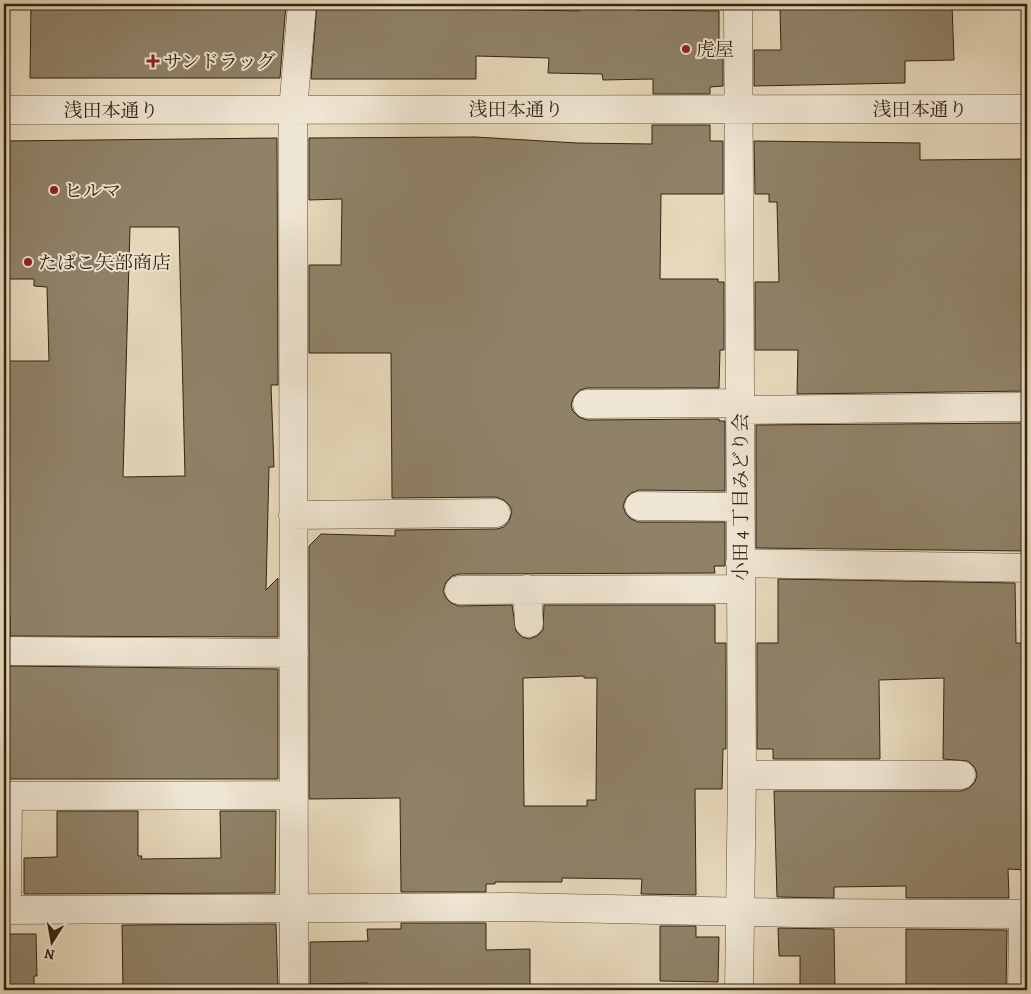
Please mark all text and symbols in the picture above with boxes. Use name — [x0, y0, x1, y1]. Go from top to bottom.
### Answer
place label: 虎屋 — [696, 37, 734, 63]
marker: 虎屋 — [680, 43, 692, 55]
place label: サンドラッグ — [163, 49, 276, 75]
marker: サンドラッグ — [147, 55, 159, 67]
street label: 浅田本通り — [468, 97, 564, 123]
street label: 浅田本通り — [872, 97, 968, 123]
street label: 浅田本通り — [63, 98, 159, 124]
place label: ヒルマ — [64, 178, 121, 204]
marker: ヒルマ — [48, 184, 60, 196]
place label: たばこ矢部商店 — [38, 250, 171, 276]
marker: たばこ矢部商店 — [22, 256, 34, 268]
street label: 小田 4 丁目みどり会 — [728, 413, 754, 581]
north arrow — [28, 916, 78, 966]
text: N — [43, 944, 56, 965]

